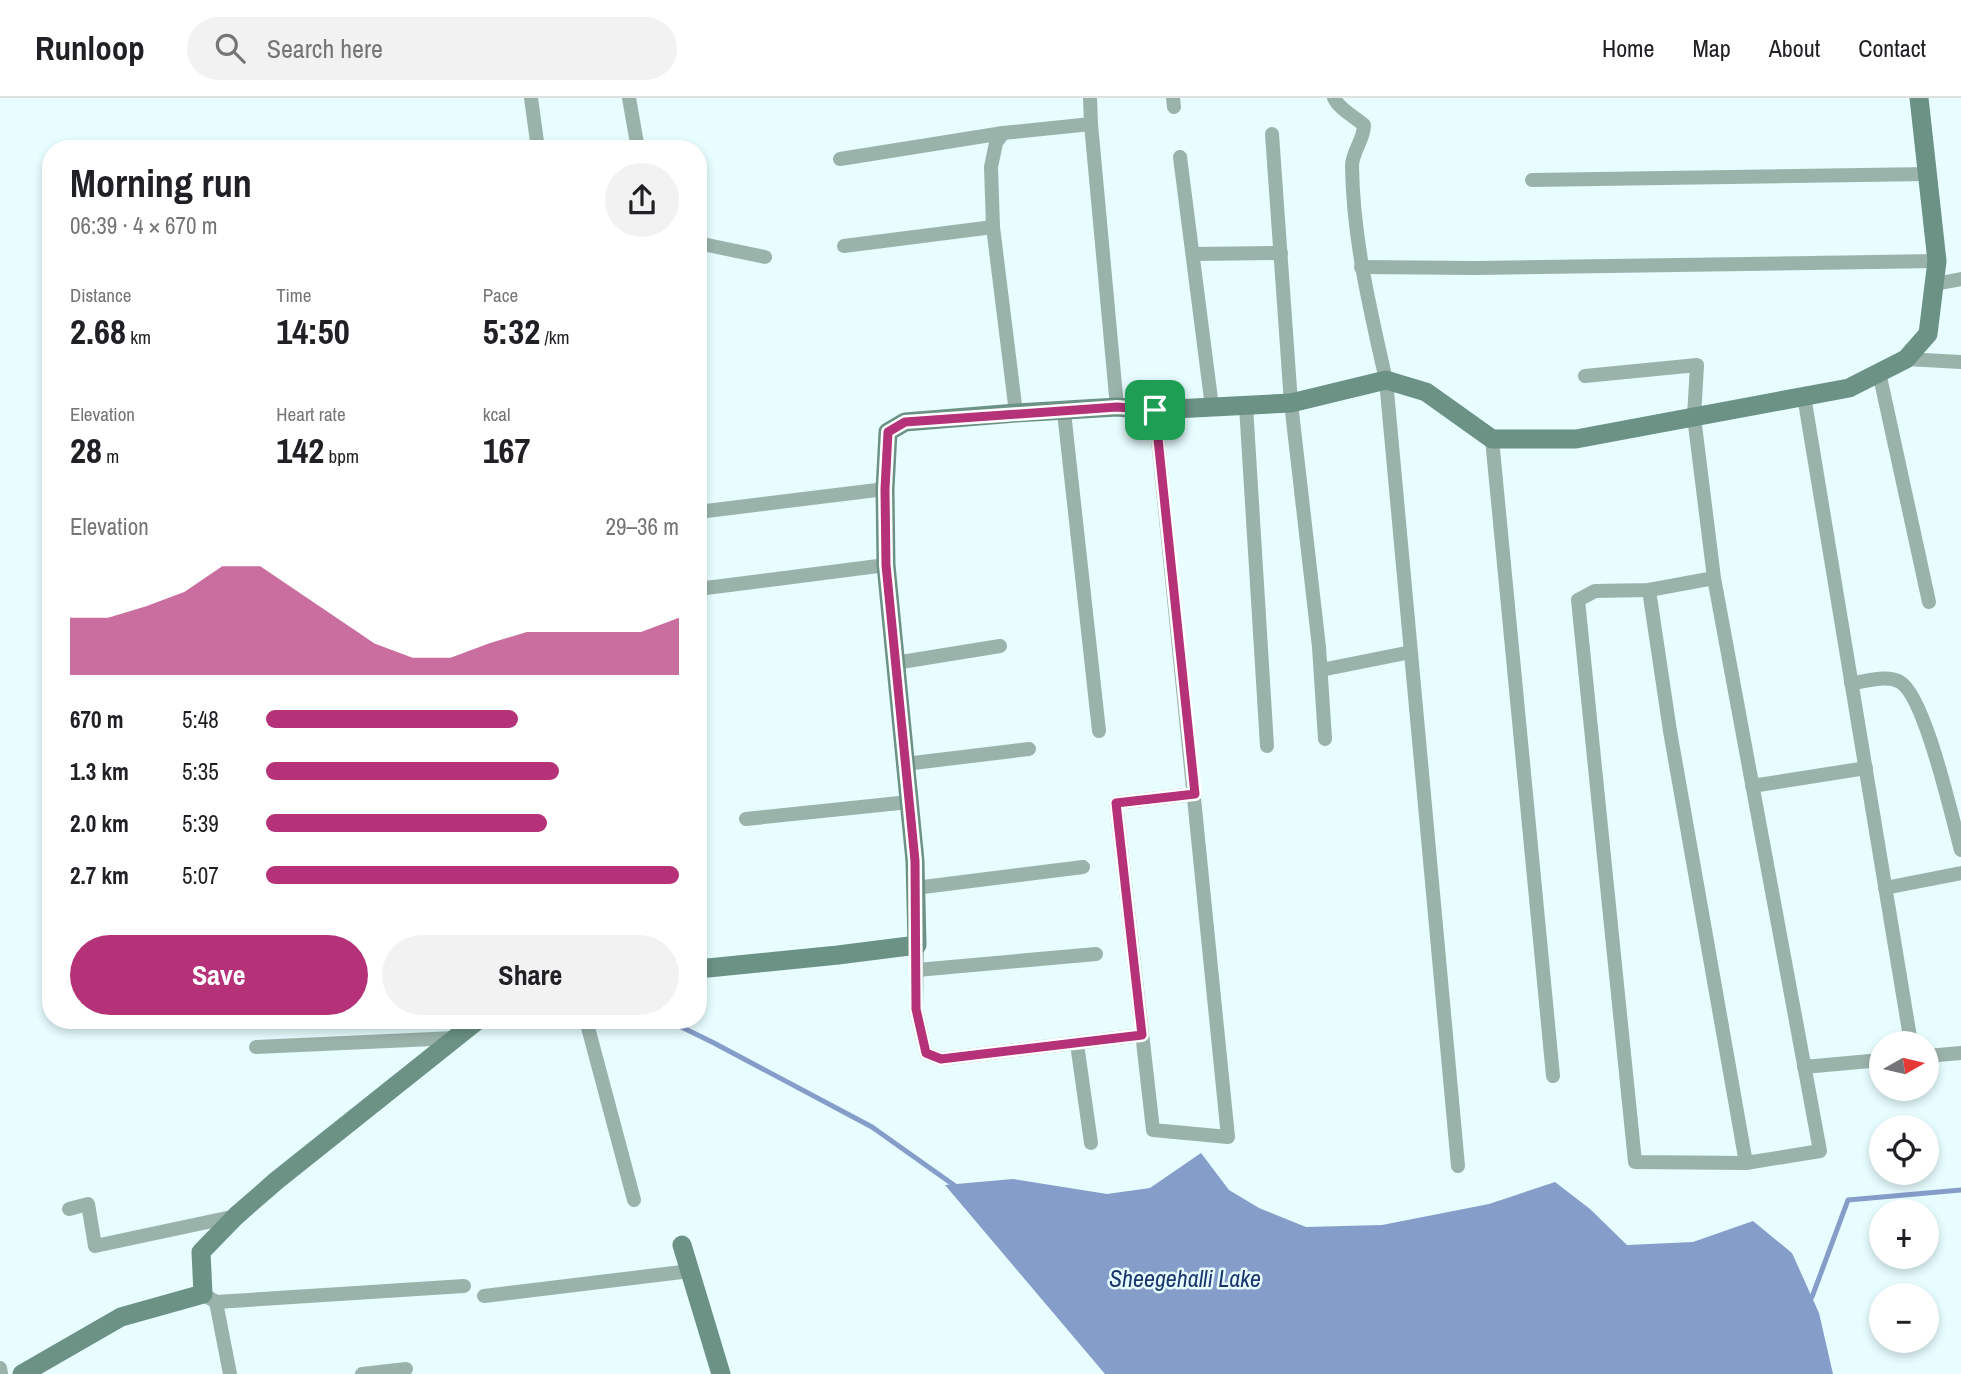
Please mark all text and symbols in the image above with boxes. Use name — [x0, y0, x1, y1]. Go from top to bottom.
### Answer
search box — [187, 17, 677, 80]
text: Runloop — [35, 26, 145, 70]
icon: search — [211, 29, 249, 67]
text: Search here — [267, 31, 383, 66]
text: Home — [1602, 32, 1654, 64]
text: Map — [1692, 32, 1731, 64]
text: About — [1769, 32, 1820, 64]
text: Contact — [1858, 32, 1926, 64]
text: Morning run — [70, 158, 252, 209]
button: share — [605, 163, 679, 237]
text: 06:39 · 4 × 670 m — [70, 210, 217, 241]
text: Distance — [70, 282, 131, 308]
text: Time — [276, 282, 311, 308]
text: Pace — [483, 282, 518, 308]
text: 2.68 — [70, 308, 126, 355]
text: 14:50 — [276, 308, 350, 355]
text: 5:32 — [483, 308, 540, 355]
text: km — [126, 324, 151, 350]
text: /km — [540, 324, 570, 350]
pin — [1125, 380, 1185, 440]
icon: arrive — [1136, 391, 1174, 429]
text: Elevation — [70, 401, 135, 427]
text: Heart rate — [276, 401, 346, 427]
text: kcal — [483, 401, 510, 427]
text: 28 — [70, 427, 102, 474]
text: 142 — [276, 427, 324, 474]
text: 167 — [483, 427, 531, 474]
text: m — [102, 443, 119, 469]
text: bpm — [324, 443, 359, 469]
text: Elevation — [70, 511, 149, 542]
text: 29–36 m — [606, 511, 679, 542]
text: 670 m — [70, 704, 123, 735]
text: 5:48 — [182, 704, 219, 735]
text: 1.3 km — [70, 756, 129, 787]
text: 5:35 — [182, 756, 219, 787]
text: 2.0 km — [70, 808, 129, 839]
text: 5:39 — [182, 808, 219, 839]
text: 2.7 km — [70, 860, 129, 891]
text: 5:07 — [182, 860, 219, 891]
button: Save — [70, 935, 368, 1015]
button: Share — [382, 935, 679, 1015]
north arrow — [1869, 1031, 1939, 1101]
map controls — [1869, 1031, 1939, 1353]
button: locate — [1869, 1115, 1939, 1185]
button: + — [1869, 1199, 1939, 1269]
water label: Sheegehalli Lake — [1109, 1262, 1261, 1294]
button: − — [1869, 1283, 1939, 1353]

